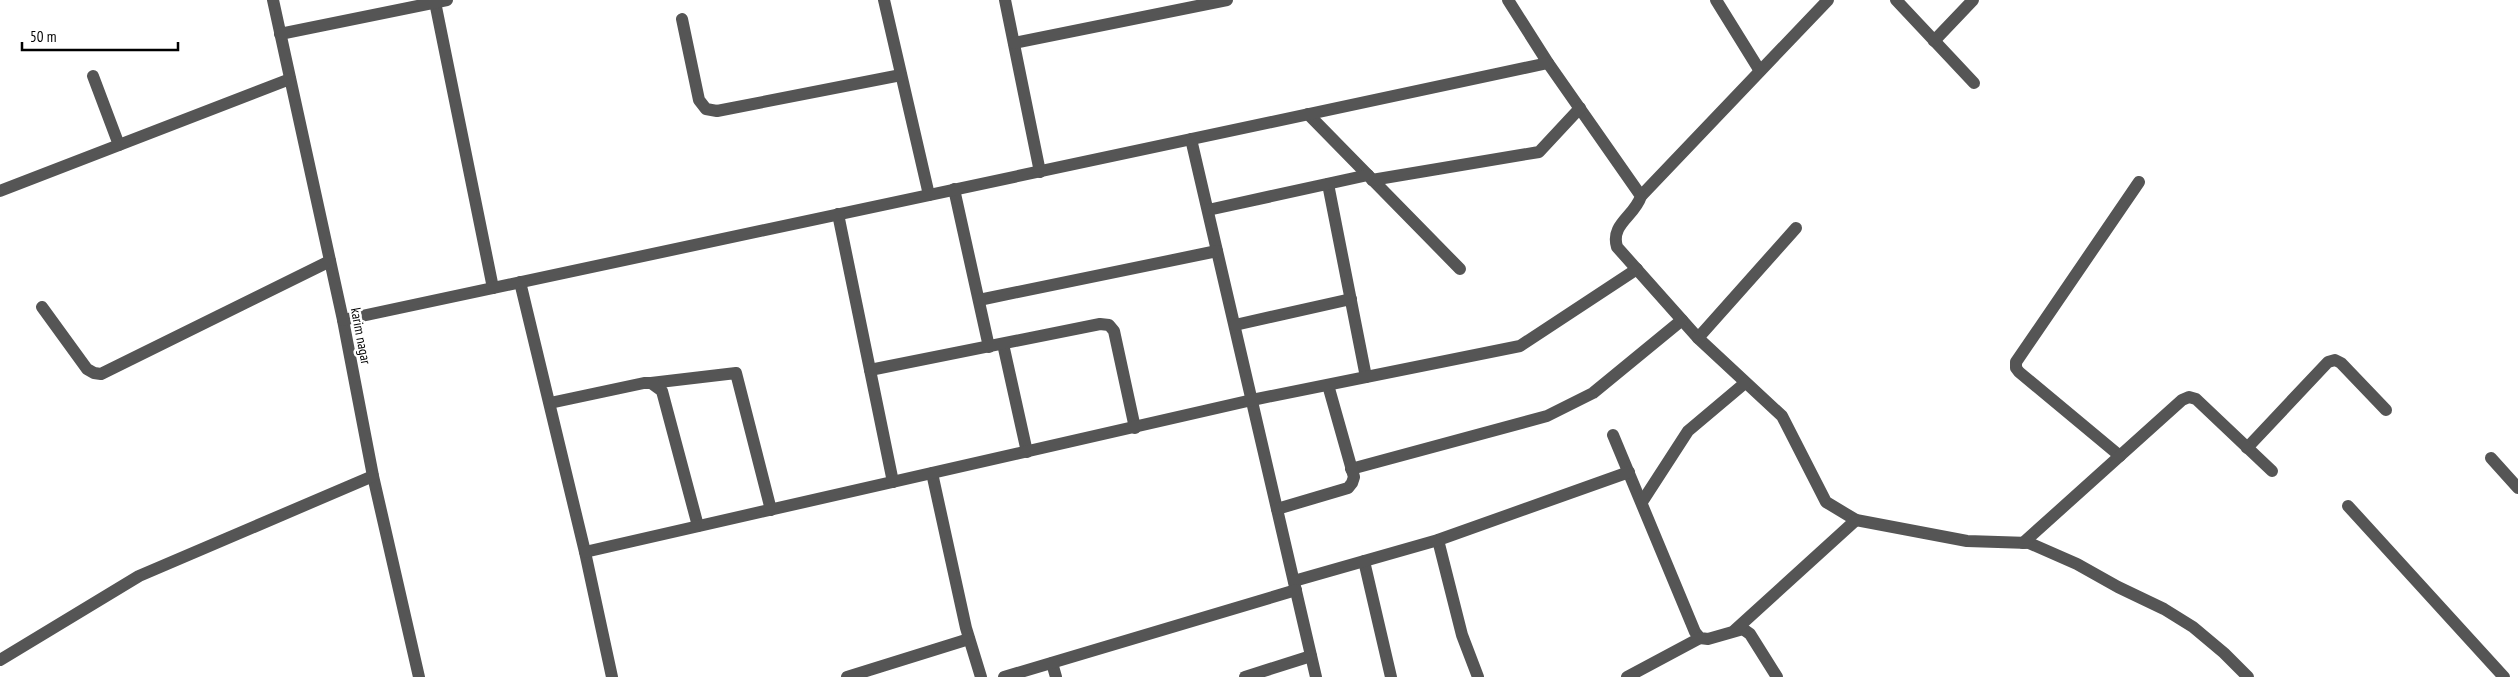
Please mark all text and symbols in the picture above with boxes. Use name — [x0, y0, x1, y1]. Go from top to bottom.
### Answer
scale bar — [22, 20, 179, 52]
text: 50 m — [30, 27, 56, 46]
street label: karim nagar — [347, 306, 375, 366]

